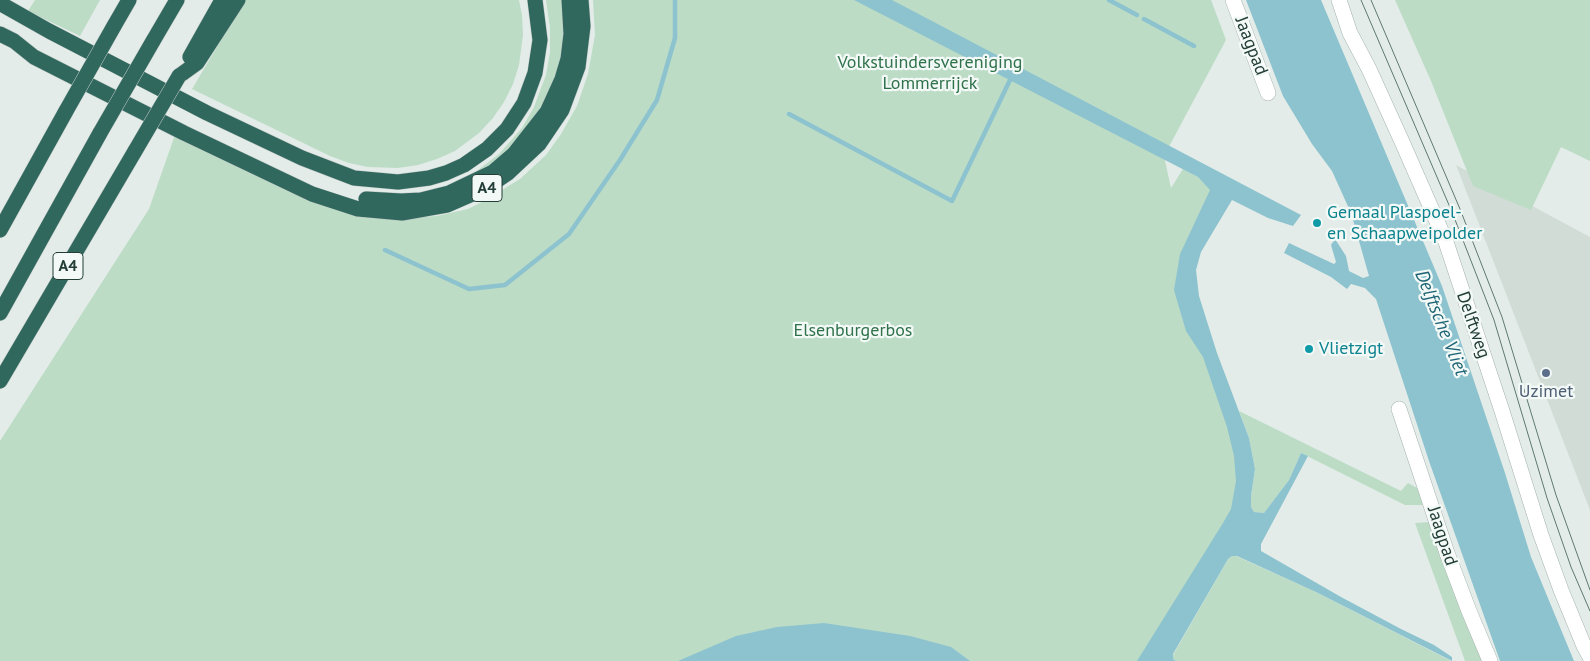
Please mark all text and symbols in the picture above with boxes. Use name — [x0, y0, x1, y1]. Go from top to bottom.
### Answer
street label: Jaagpad — [1230, 14, 1272, 78]
park label: Volkstuindersvereniging Lommerrijck — [838, 52, 1022, 94]
road number: A4 — [472, 174, 502, 202]
place label: Gemaal Plaspoel- en Schaapweipolder — [1327, 202, 1482, 244]
marker: Gemaal Plaspoel- en Schaapweipolder — [1311, 217, 1323, 229]
road number: A4 — [53, 252, 83, 280]
water label: Delftsche Vliet — [1409, 267, 1473, 379]
street label: Delftweg — [1451, 289, 1495, 361]
park label: Elsenburgerbos — [794, 320, 912, 342]
place label: Vlietzigt — [1319, 338, 1383, 360]
marker: Vlietzigt — [1303, 343, 1315, 355]
marker: Uzimet — [1540, 367, 1552, 379]
place label: Uzimet — [1519, 381, 1573, 403]
street label: Jaagpad — [1422, 504, 1462, 568]

